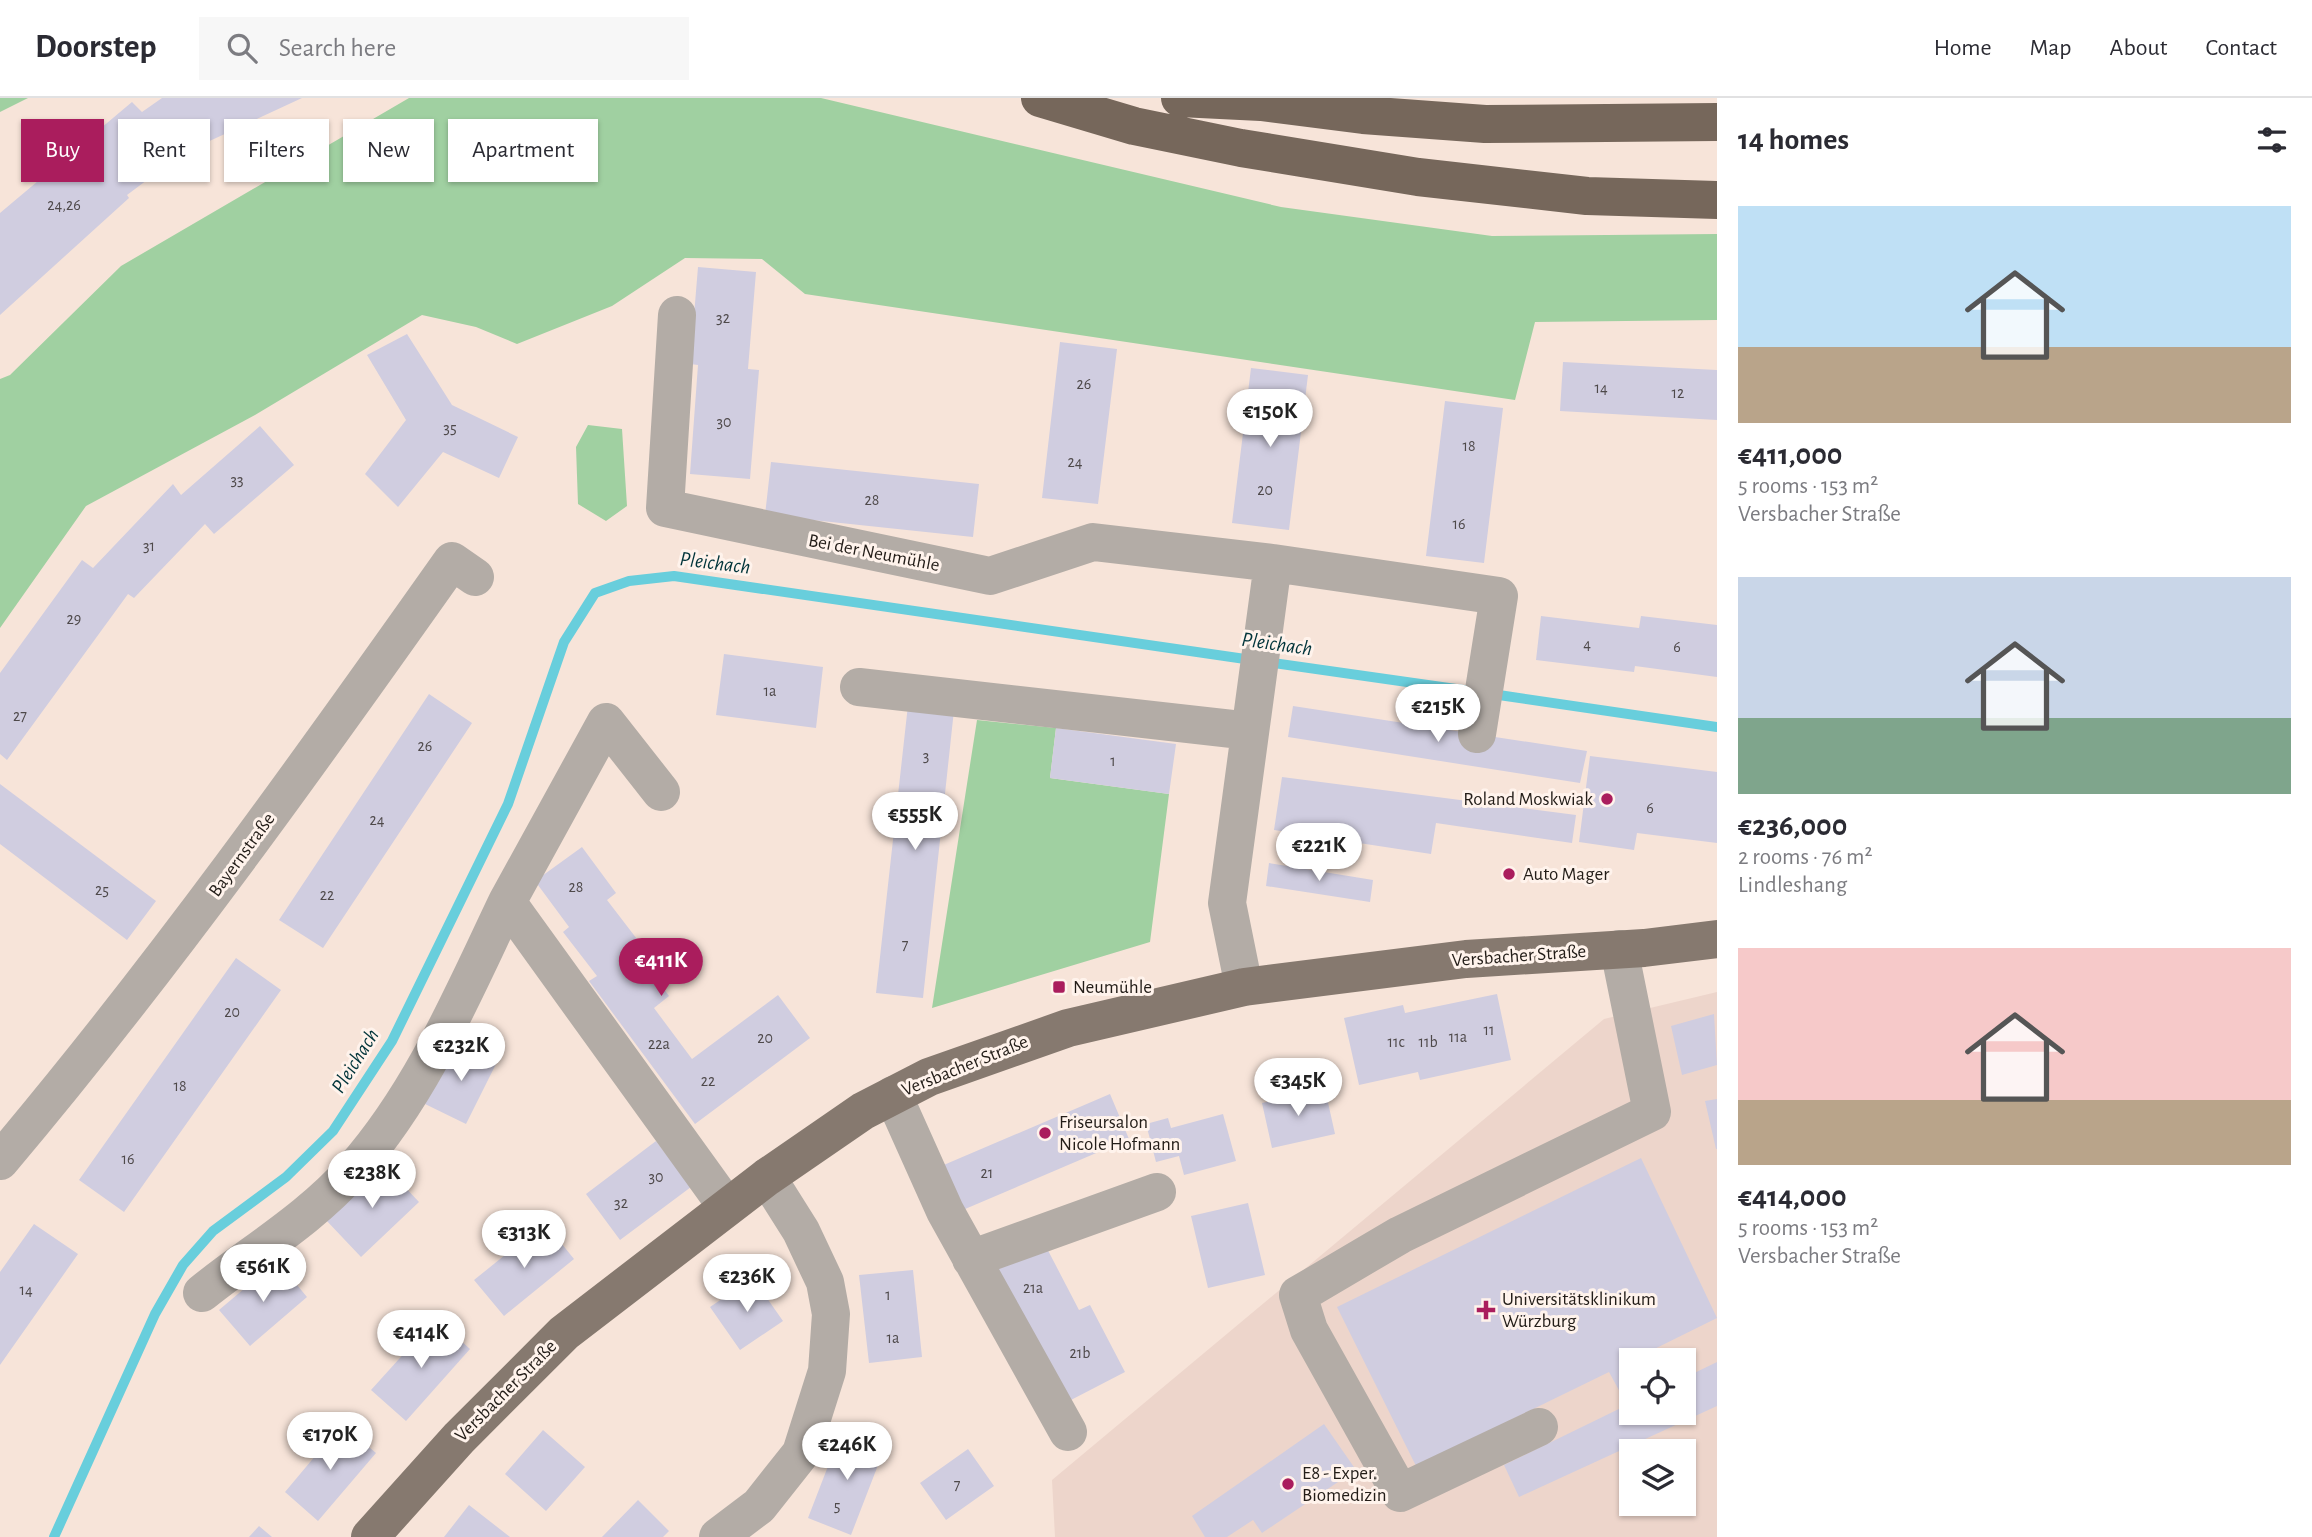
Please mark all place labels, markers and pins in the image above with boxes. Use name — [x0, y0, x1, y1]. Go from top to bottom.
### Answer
pin: €150K — [1221, 390, 1319, 449]
pin: €215K — [1389, 684, 1487, 744]
place label: Roland Moskwiak — [1463, 790, 1593, 809]
marker: Roland Moskwiak — [1599, 791, 1615, 807]
pin: €555K — [866, 792, 964, 852]
pin: €221K — [1270, 824, 1368, 883]
place label: Auto Mager — [1523, 865, 1609, 884]
marker: Auto Mager — [1501, 866, 1517, 882]
pin: €411K — [612, 939, 710, 998]
place label: Neumühle — [1073, 978, 1152, 997]
marker: Neumühle — [1051, 979, 1067, 995]
pin: €232K — [412, 1024, 510, 1083]
pin: €345K — [1249, 1058, 1347, 1118]
place label: Friseursalon Nicole Hofmann — [1059, 1113, 1180, 1154]
marker: Friseursalon Nicole Hofmann — [1037, 1125, 1053, 1141]
pin: €238K — [323, 1150, 421, 1210]
pin: €313K — [475, 1210, 573, 1270]
pin: €561K — [214, 1244, 312, 1304]
pin: €236K — [698, 1254, 796, 1314]
place label: Universitätsklinikum Würzburg — [1502, 1290, 1656, 1331]
marker: Universitätsklinikum Würzburg — [1476, 1300, 1496, 1320]
pin: €414K — [372, 1310, 470, 1370]
pin: €170K — [281, 1412, 379, 1472]
pin: €246K — [798, 1422, 896, 1482]
place label: E8 - Exper. Biomedizin — [1302, 1464, 1387, 1505]
marker: E8 - Exper. Biomedizin — [1280, 1476, 1296, 1492]

